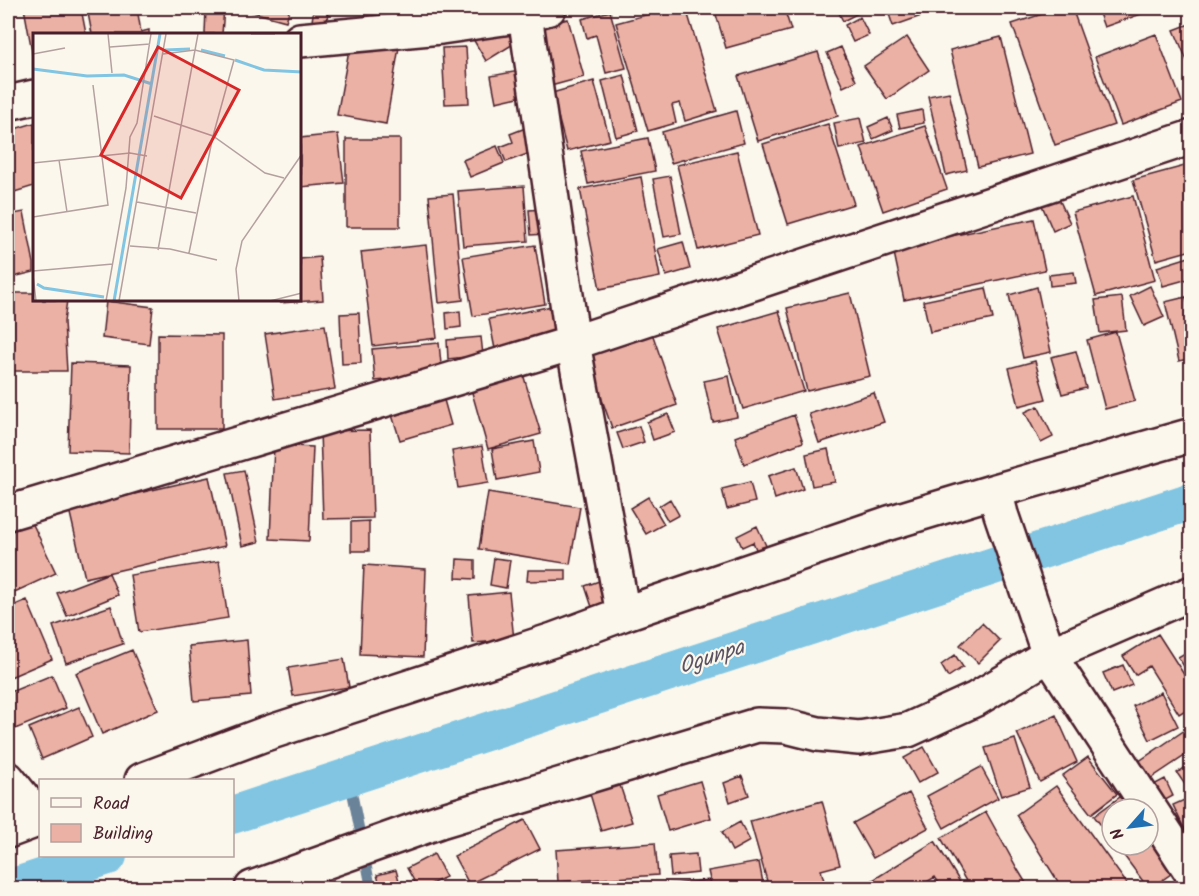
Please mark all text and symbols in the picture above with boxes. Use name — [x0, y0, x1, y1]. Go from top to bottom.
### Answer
inset map — [33, 33, 302, 302]
water label: Ogunpa — [675, 630, 751, 685]
legend — [39, 779, 234, 857]
text: Road — [93, 790, 130, 819]
north arrow — [1100, 797, 1160, 857]
text: Building — [93, 820, 153, 849]
text: N — [1105, 823, 1131, 844]

